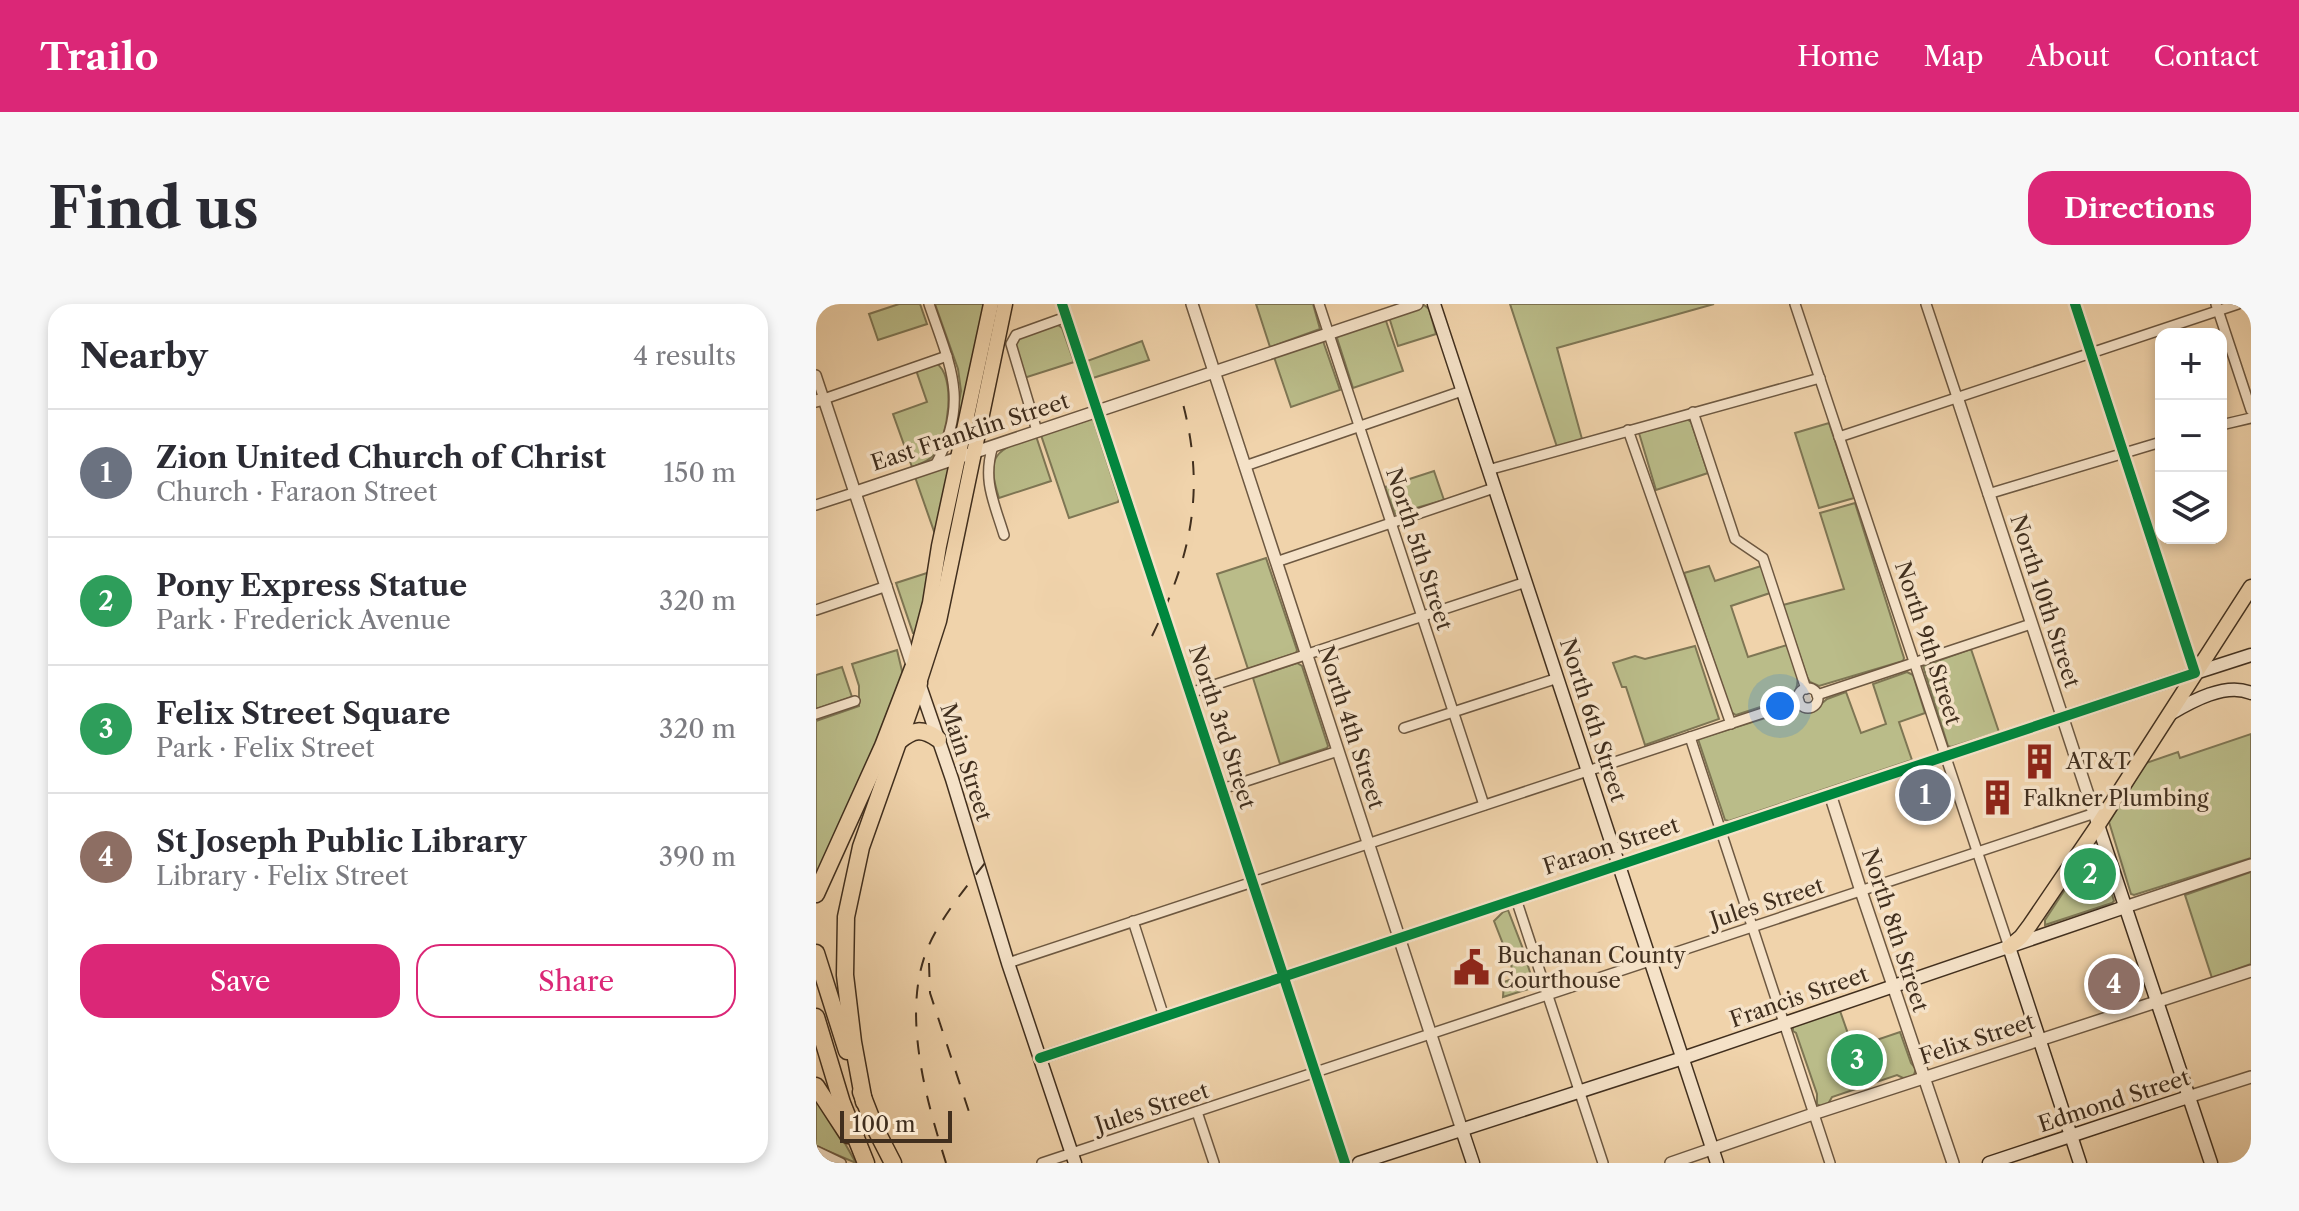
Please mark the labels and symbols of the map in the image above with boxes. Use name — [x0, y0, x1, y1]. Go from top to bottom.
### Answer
street label: East Franklin Street — [868, 387, 1073, 477]
street label: North 5th Street — [1380, 464, 1458, 634]
street label: North 10th Street — [2004, 511, 2086, 691]
street label: North 9th Street — [1889, 558, 1967, 728]
street label: North 6th Street — [1554, 635, 1632, 805]
street label: North 3rd Street — [1183, 642, 1261, 812]
street label: North 4th Street — [1312, 642, 1390, 812]
your location — [1760, 686, 1800, 726]
street label: Main Street — [934, 700, 998, 825]
building icon: AT&T — [2021, 742, 2059, 780]
place label: AT&T — [2065, 748, 2131, 775]
pin: 1 — [1899, 765, 1951, 825]
building icon: Falkner Plumbing — [1978, 779, 2016, 817]
place label: Falkner Plumbing — [2023, 785, 2209, 812]
street label: Faraon Street — [1540, 811, 1683, 881]
pin: 2 — [2064, 844, 2116, 904]
street label: North 8th Street — [1856, 845, 1934, 1015]
street label: Jules Street — [1704, 872, 1827, 935]
place label: Buchanan County Courthouse — [1497, 942, 1686, 994]
public building icon: Buchanan County Courthouse — [1452, 949, 1490, 987]
pin: 4 — [2088, 954, 2140, 1014]
street label: Francis Street — [1726, 961, 1872, 1033]
street label: Felix Street — [1916, 1008, 2038, 1070]
pin: 3 — [1831, 1030, 1883, 1090]
street label: Edmond Street — [2035, 1064, 2193, 1138]
street label: Jules Street — [1089, 1077, 1212, 1140]
scale bar — [840, 1107, 952, 1143]

